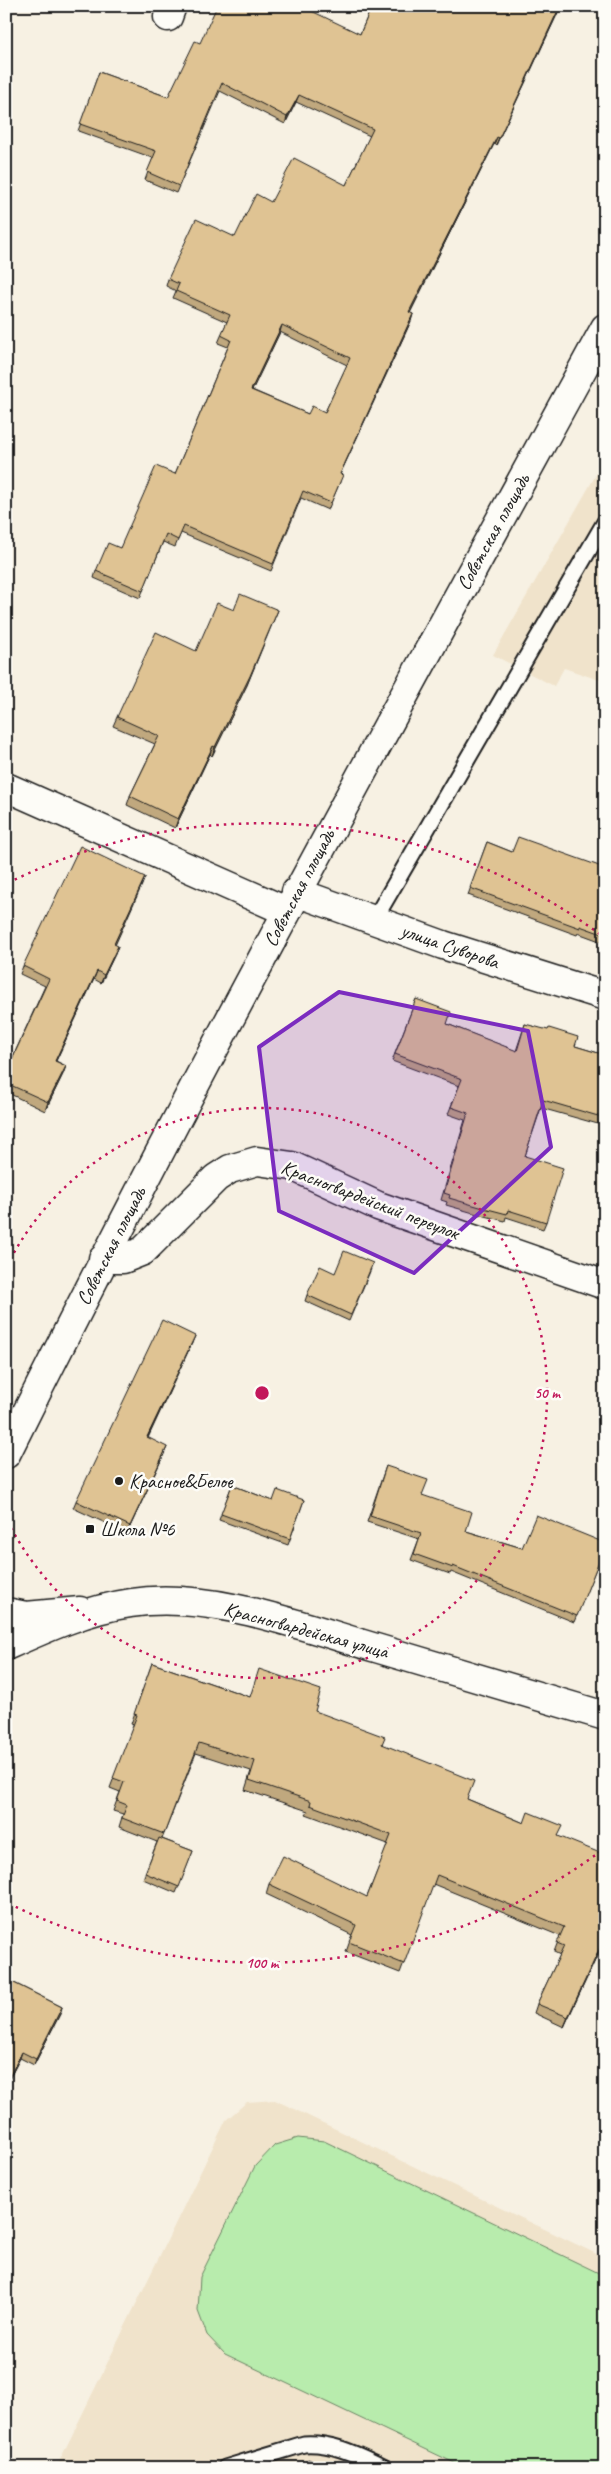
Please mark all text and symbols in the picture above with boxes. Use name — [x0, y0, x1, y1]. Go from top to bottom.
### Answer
street label: Советская площадь — [451, 468, 536, 594]
street label: Советская площадь — [258, 824, 341, 951]
street label: улица Суворова — [397, 917, 503, 975]
street label: Красногвардейский переулок — [278, 1155, 464, 1246]
street label: Советская площадь — [71, 1181, 152, 1309]
centre of rings — [253, 1384, 271, 1402]
text: 50 m — [534, 1384, 561, 1403]
place label: Красное&Белое — [129, 1469, 234, 1494]
marker: Красное&Белое — [113, 1475, 125, 1487]
place label: Школа №6 — [100, 1517, 175, 1542]
marker: Школа №6 — [84, 1523, 96, 1535]
street label: Красногвардейская улица — [221, 1596, 393, 1664]
text: 100 m — [246, 1954, 280, 1973]

